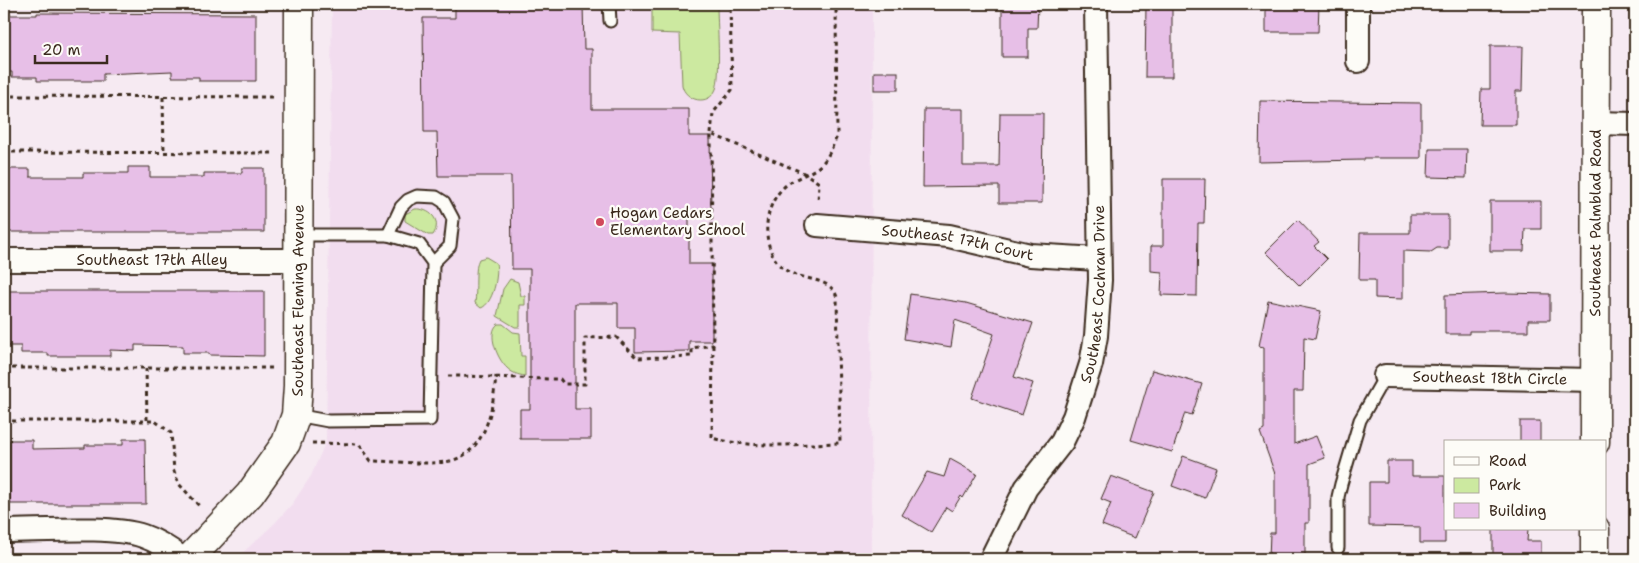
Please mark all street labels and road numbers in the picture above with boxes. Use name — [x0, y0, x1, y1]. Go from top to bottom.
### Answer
street label: Southeast Palmblad Road — [1585, 129, 1606, 317]
street label: Southeast Fleming Avenue — [287, 204, 308, 397]
street label: Southeast Cochran Drive — [1076, 205, 1110, 385]
street label: Southeast 17th Court — [881, 220, 1034, 265]
street label: Southeast 17th Alley — [76, 250, 228, 270]
street label: Southeast 18th Circle — [1413, 367, 1567, 389]

